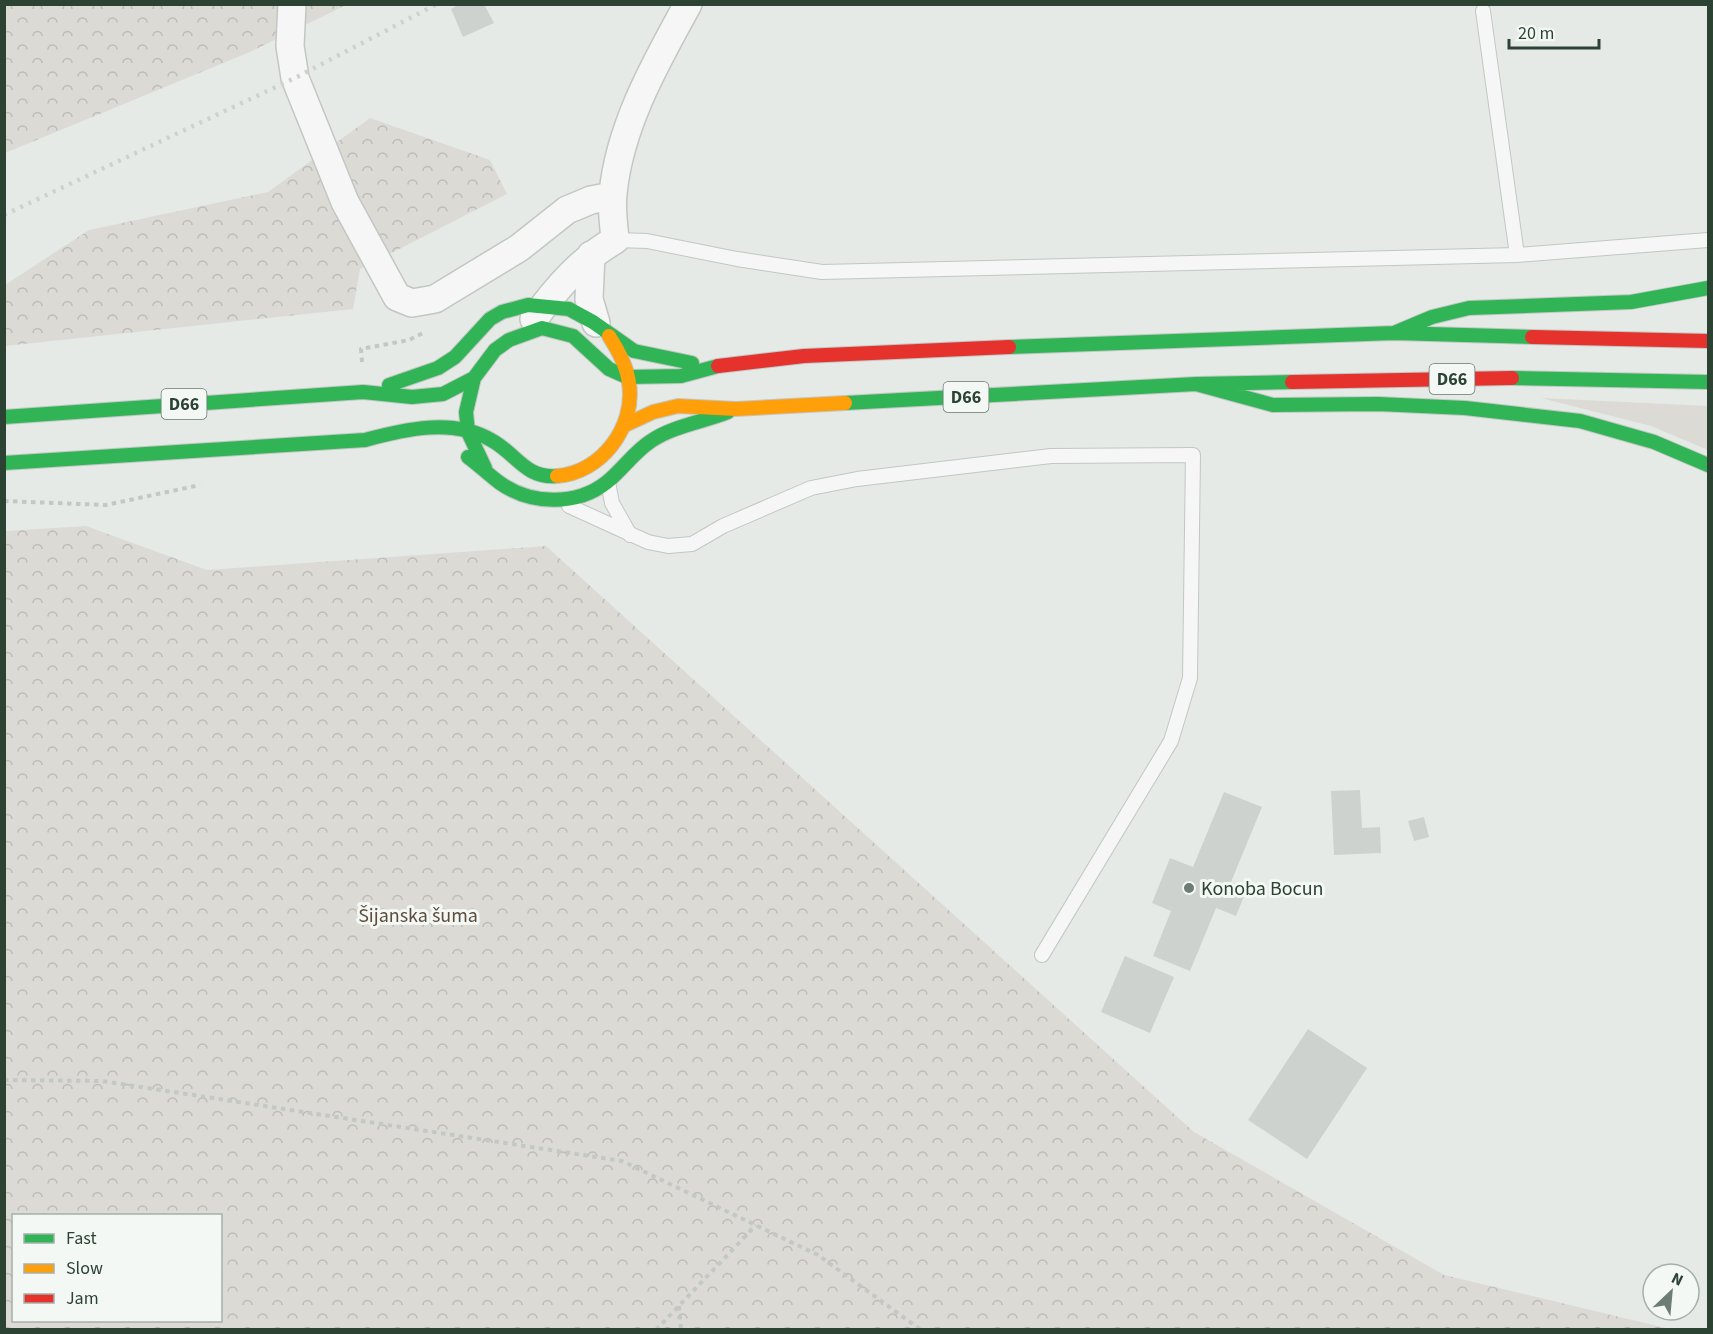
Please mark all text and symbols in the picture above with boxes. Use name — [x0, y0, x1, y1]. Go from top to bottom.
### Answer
scale bar — [1509, 12, 1599, 50]
text: 20 m — [1518, 21, 1554, 46]
road number: D66 — [1430, 364, 1474, 394]
road number: D66 — [944, 382, 988, 412]
road number: D66 — [162, 389, 207, 419]
place label: Konoba Bocun — [1201, 875, 1323, 903]
marker: Konoba Bocun — [1182, 881, 1196, 895]
park label: Šijanska šuma — [358, 902, 478, 930]
legend — [12, 1214, 222, 1322]
text: Fast — [66, 1226, 97, 1251]
text: Slow — [66, 1256, 103, 1281]
north arrow — [1641, 1262, 1701, 1322]
text: N — [1668, 1267, 1687, 1292]
text: Jam — [66, 1286, 99, 1311]

